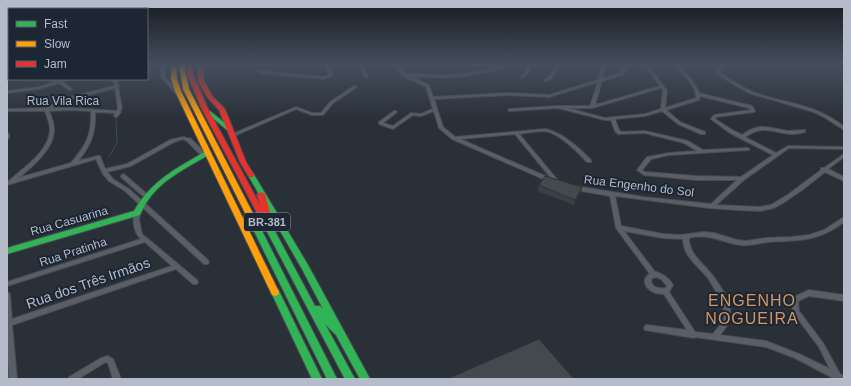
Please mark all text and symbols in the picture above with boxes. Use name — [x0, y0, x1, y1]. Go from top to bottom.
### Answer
legend — [8, 8, 148, 80]
text: Fast — [44, 17, 68, 31]
text: Slow — [44, 37, 70, 51]
text: Jam — [44, 57, 67, 71]
street label: Rua Vila Rica — [27, 94, 100, 108]
street label: Rua Engenho do Sol — [583, 172, 695, 200]
street label: Rua Casuarina — [29, 203, 110, 239]
road number: BR-381 — [244, 213, 290, 231]
street label: Rua Pratinha — [38, 234, 109, 269]
street label: Rua dos Três Irmãos — [24, 254, 152, 312]
district label: ENGENHO NOGUEIRA — [705, 292, 799, 327]

